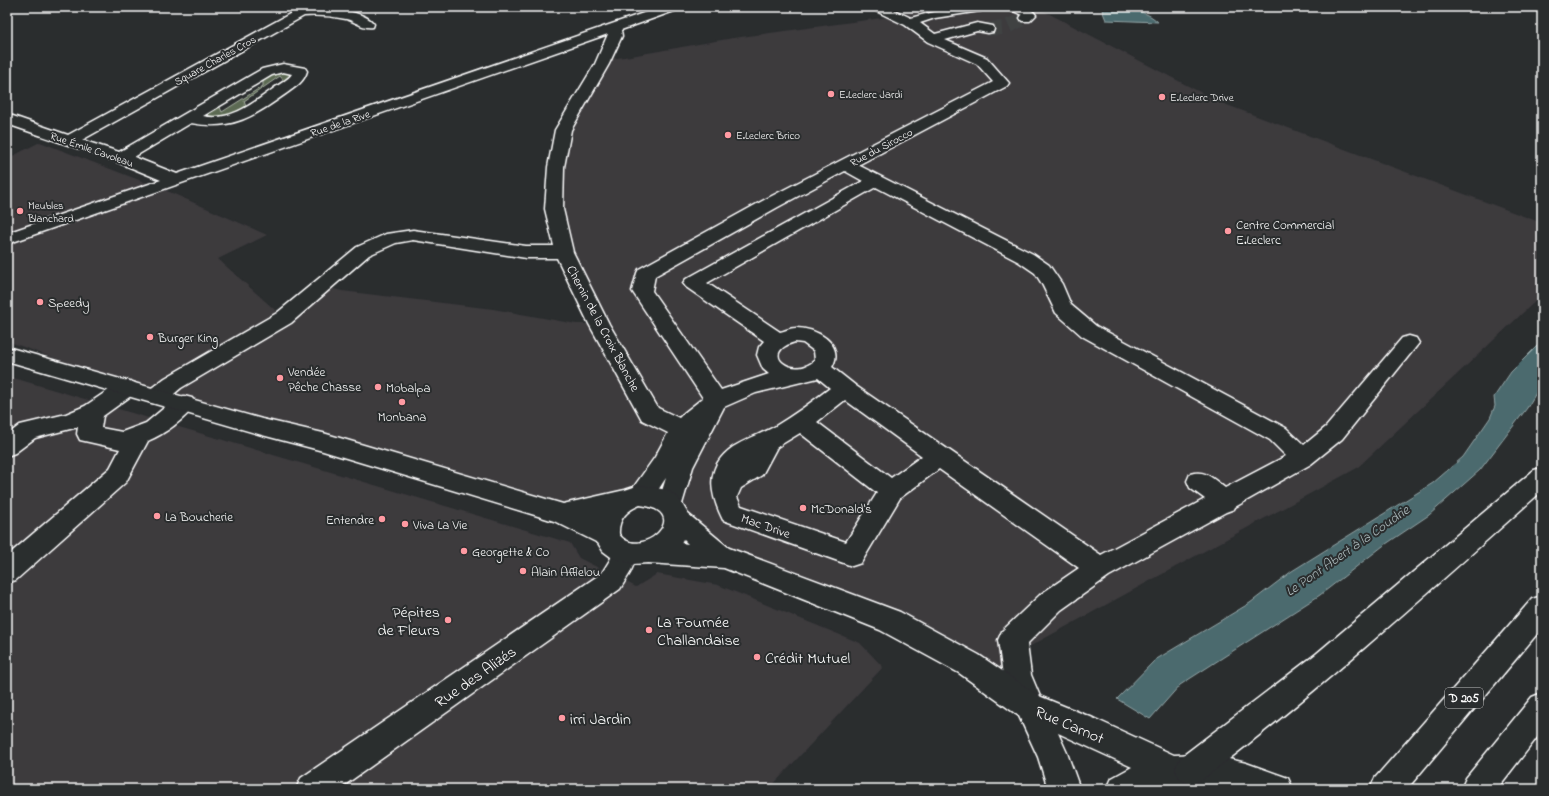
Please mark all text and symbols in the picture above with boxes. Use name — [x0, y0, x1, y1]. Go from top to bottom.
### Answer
street label: Square Charles Cros — [172, 32, 260, 90]
place label: E.Leclerc Jardi — [839, 87, 903, 103]
marker: E.Leclerc Jardi — [826, 89, 836, 99]
place label: E.Leclerc Drive — [1170, 90, 1234, 106]
marker: E.Leclerc Drive — [1157, 92, 1167, 102]
street label: Rue de la Rive — [308, 106, 372, 142]
street label: Rue du Sirocco — [847, 125, 916, 171]
street label: Rue Émile Cavoleau — [48, 128, 136, 172]
place label: E.Leclerc Brico — [736, 128, 800, 144]
marker: E.Leclerc Brico — [723, 130, 733, 140]
place label: Meubles Blanchard — [27, 198, 74, 227]
marker: Meubles Blanchard — [15, 206, 25, 216]
place label: Centre Commercial E.Leclerc — [1236, 216, 1334, 250]
marker: Centre Commercial E.Leclerc — [1223, 226, 1233, 236]
street label: Chemin de la Croix Blanche — [561, 262, 644, 395]
place label: Speedy — [48, 294, 90, 314]
marker: Speedy — [35, 297, 45, 307]
place label: Burger King — [157, 329, 218, 349]
marker: Burger King — [145, 332, 155, 342]
place label: Vendée Pêche Chasse — [287, 363, 361, 397]
marker: Vendée Pêche Chasse — [275, 373, 285, 383]
place label: Mobalpa — [386, 379, 430, 398]
marker: Mobalpa — [373, 382, 383, 392]
marker: Monbana — [397, 397, 407, 407]
place label: Monbana — [378, 408, 426, 427]
place label: McDonald's — [811, 500, 872, 519]
water label: Le Pont Abert à la Coudrie — [1281, 500, 1415, 602]
marker: McDonald's — [798, 503, 808, 513]
place label: La Boucherie — [165, 508, 233, 527]
street label: Mac Drive — [738, 509, 793, 544]
marker: La Boucherie — [152, 511, 162, 521]
place label: Entendre — [326, 511, 374, 530]
marker: Entendre — [377, 514, 387, 524]
place label: Viva La Vie — [412, 516, 468, 535]
marker: Viva La Vie — [400, 519, 410, 529]
place label: Georgette & Co — [472, 543, 550, 563]
marker: Georgette & Co — [459, 546, 469, 556]
place label: Alain Afflelou — [531, 563, 600, 582]
marker: Alain Afflelou — [518, 566, 528, 576]
place label: Pépites de Fleurs — [377, 601, 440, 643]
place label: La Fournée Challandaise — [657, 611, 741, 653]
marker: Pépites de Fleurs — [443, 615, 453, 625]
marker: La Fournée Challandaise — [644, 625, 654, 635]
street label: Rue des Alizés — [430, 641, 522, 715]
place label: Crédit Mutuel — [765, 647, 851, 671]
marker: Crédit Mutuel — [752, 652, 762, 662]
road number: D 205 — [1445, 688, 1483, 708]
street label: Rue Carnot — [1031, 701, 1108, 751]
place label: irri Jardin — [570, 708, 631, 732]
marker: irri Jardin — [557, 713, 567, 723]

